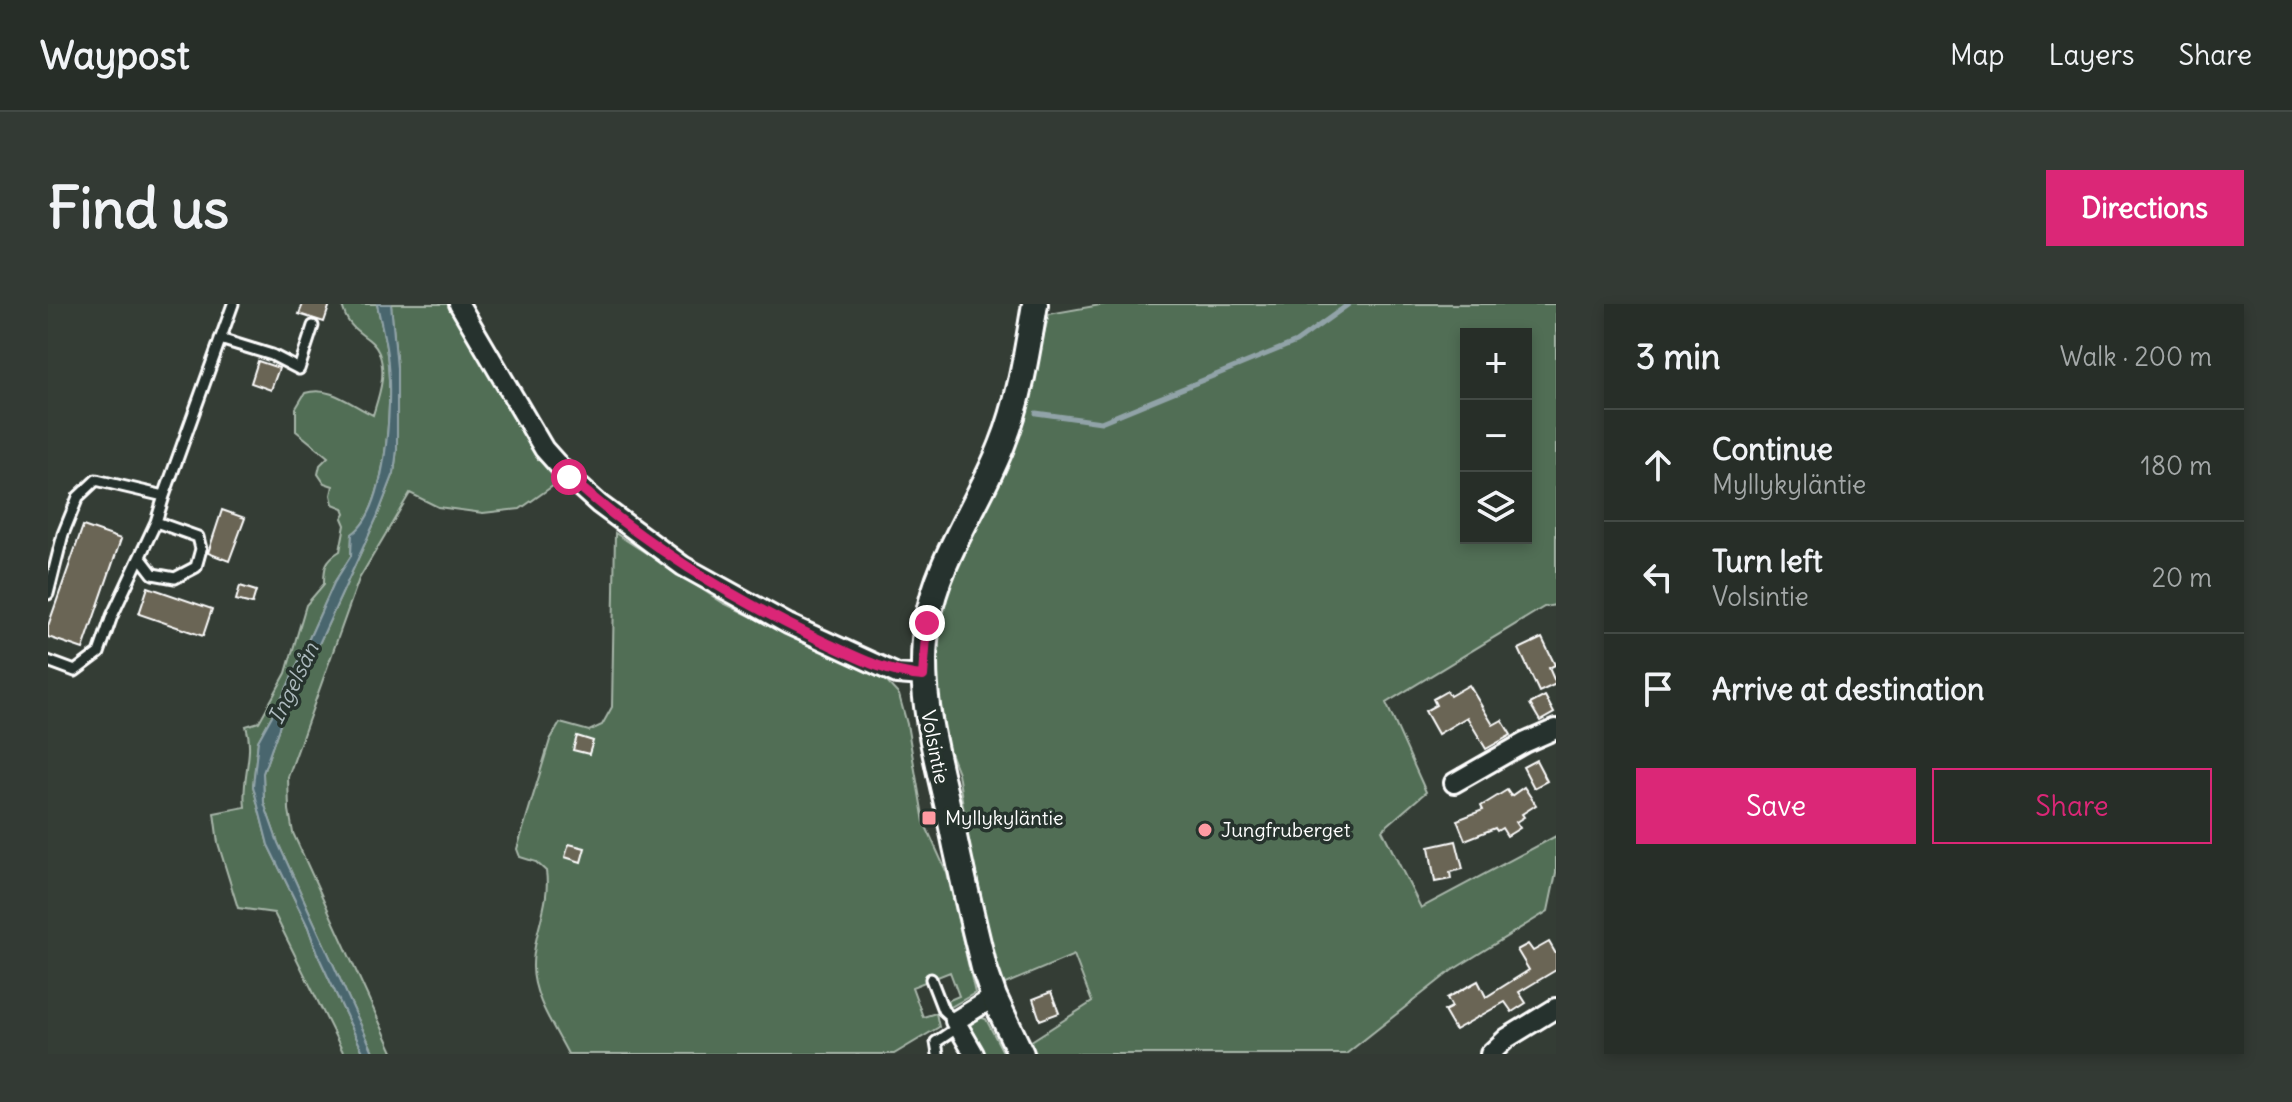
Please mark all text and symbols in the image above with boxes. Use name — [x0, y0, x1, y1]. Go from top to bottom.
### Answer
text: Waypost — [40, 32, 190, 79]
text: Map — [1950, 37, 2005, 73]
text: Layers — [2049, 37, 2135, 73]
text: Share — [2179, 37, 2252, 73]
button: Directions — [2046, 170, 2244, 246]
text: Find us — [48, 173, 229, 243]
map controls — [1460, 328, 1532, 544]
button: + — [1460, 328, 1532, 400]
text: 3 min — [1636, 335, 1721, 378]
text: Walk · 200 m — [2060, 340, 2212, 373]
button: − — [1460, 400, 1532, 472]
text: Continue — [1712, 430, 1833, 468]
icon: ahead — [1636, 443, 1680, 487]
text: 180 m — [2141, 449, 2212, 482]
route start — [551, 459, 587, 495]
text: Myllykyläntie — [1712, 468, 1866, 501]
button: layers — [1460, 472, 1532, 544]
text: Turn left — [1712, 542, 1823, 580]
icon: left — [1636, 555, 1680, 599]
text: 20 m — [2152, 561, 2212, 594]
text: Volsintie — [1712, 580, 1809, 613]
route end — [909, 605, 945, 641]
water label: Ingelsån — [261, 637, 325, 728]
icon: arrive — [1636, 667, 1680, 711]
text: Arrive at destination — [1712, 670, 1984, 708]
street label: Volsintie — [916, 708, 955, 786]
button: Save — [1636, 768, 1916, 844]
button: Share — [1932, 768, 2212, 844]
place label: Myllykyläntie — [945, 805, 1064, 830]
marker: Myllykyläntie — [920, 809, 938, 827]
place label: Jungfruberget — [1221, 817, 1351, 842]
marker: Jungfruberget — [1196, 821, 1214, 839]

